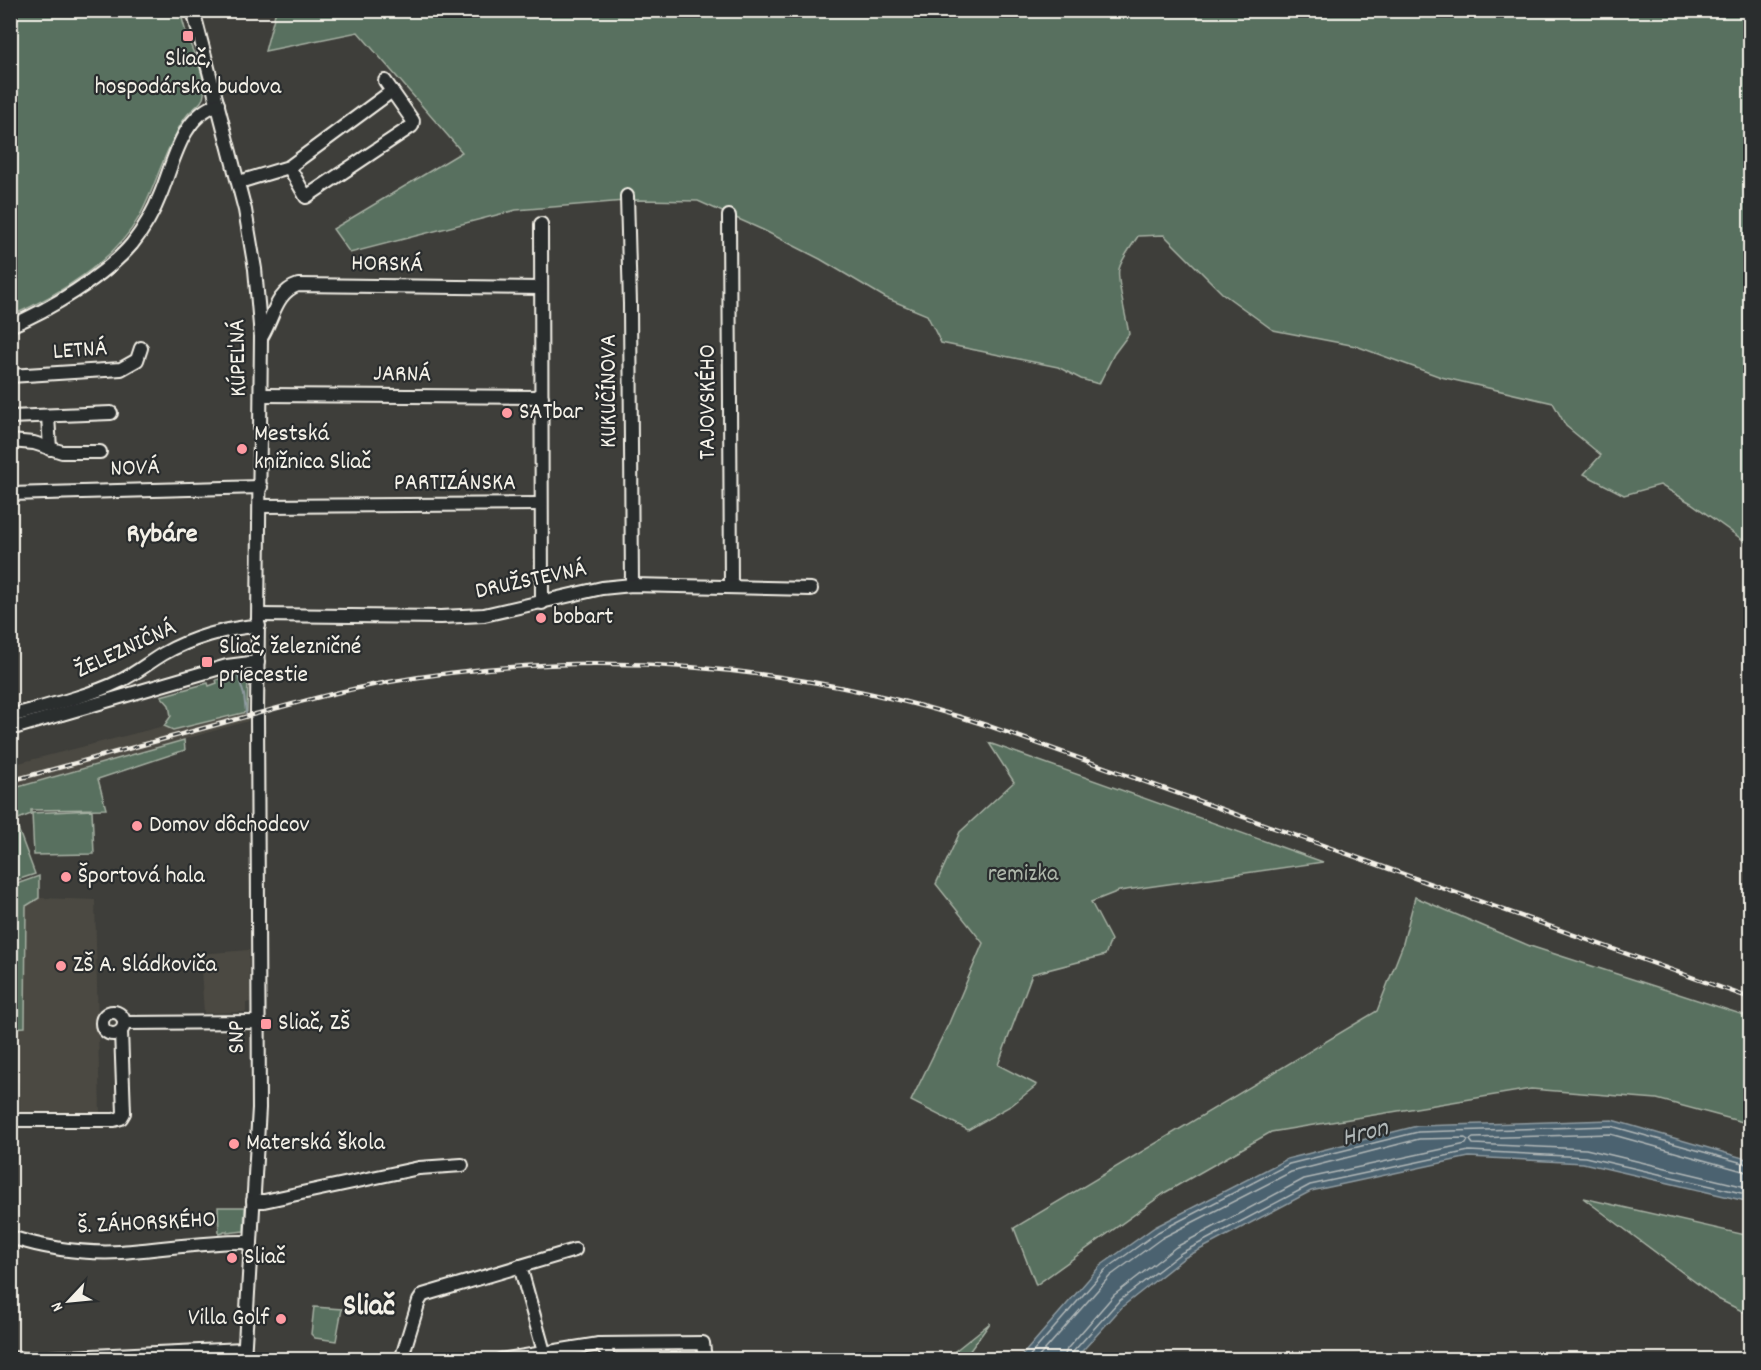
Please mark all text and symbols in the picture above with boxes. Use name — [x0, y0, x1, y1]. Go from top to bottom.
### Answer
marker: Sliač, hospodárska budova — [181, 29, 195, 43]
place label: Sliač, hospodárska budova — [95, 43, 282, 105]
street label: HORSKÁ — [351, 247, 423, 283]
street label: KÚPEĽNÁ — [221, 319, 257, 397]
street label: LETNÁ — [52, 332, 108, 370]
street label: KUKUČÍNOVA — [593, 334, 627, 448]
street label: TAJOVSKÉHO — [692, 344, 726, 460]
street label: JARNÁ — [373, 357, 431, 393]
place label: SATbar — [519, 396, 583, 430]
marker: SATbar — [500, 406, 514, 420]
place label: Mestská knižnica Sliač — [254, 418, 371, 480]
marker: Mestská knižnica Sliač — [235, 442, 249, 456]
street label: NOVÁ — [110, 451, 160, 487]
street label: PARTIZÁNSKA — [394, 467, 516, 501]
district label: Rybáre — [126, 516, 198, 555]
street label: DRUŽSTEVNÁ — [472, 553, 590, 609]
place label: bobart — [553, 601, 614, 635]
marker: bobart — [534, 611, 548, 625]
street label: ŽELEZNIČNÁ — [70, 612, 182, 688]
place label: Sliač, železničné priecestie — [219, 631, 361, 693]
marker: Sliač, železničné priecestie — [200, 655, 214, 669]
place label: Domov dôchodcov — [149, 809, 310, 843]
marker: Domov dôchodcov — [130, 819, 144, 833]
park label: remizka — [988, 858, 1059, 892]
place label: Športová hala — [78, 860, 205, 894]
marker: Športová hala — [59, 870, 73, 884]
place label: ZŠ A. Sládkoviča — [73, 949, 218, 983]
marker: ZŠ A. Sládkoviča — [54, 959, 68, 973]
place label: Sliač, ZŠ — [278, 1007, 350, 1041]
marker: Sliač, ZŠ — [259, 1017, 273, 1031]
street label: SNP — [221, 1020, 255, 1054]
water label: Hron — [1338, 1110, 1393, 1158]
place label: Materská škola — [246, 1127, 386, 1161]
marker: Materská škola — [227, 1137, 241, 1151]
street label: Š. ZÁHORSKÉHO — [77, 1203, 217, 1245]
place label: Sliač — [244, 1241, 286, 1275]
marker: Sliač — [225, 1251, 239, 1265]
north arrow — [39, 1271, 99, 1331]
district label: Sliač — [343, 1287, 395, 1330]
text: N — [46, 1298, 70, 1315]
place label: Villa Golf — [188, 1302, 270, 1336]
marker: Villa Golf — [274, 1312, 288, 1326]

